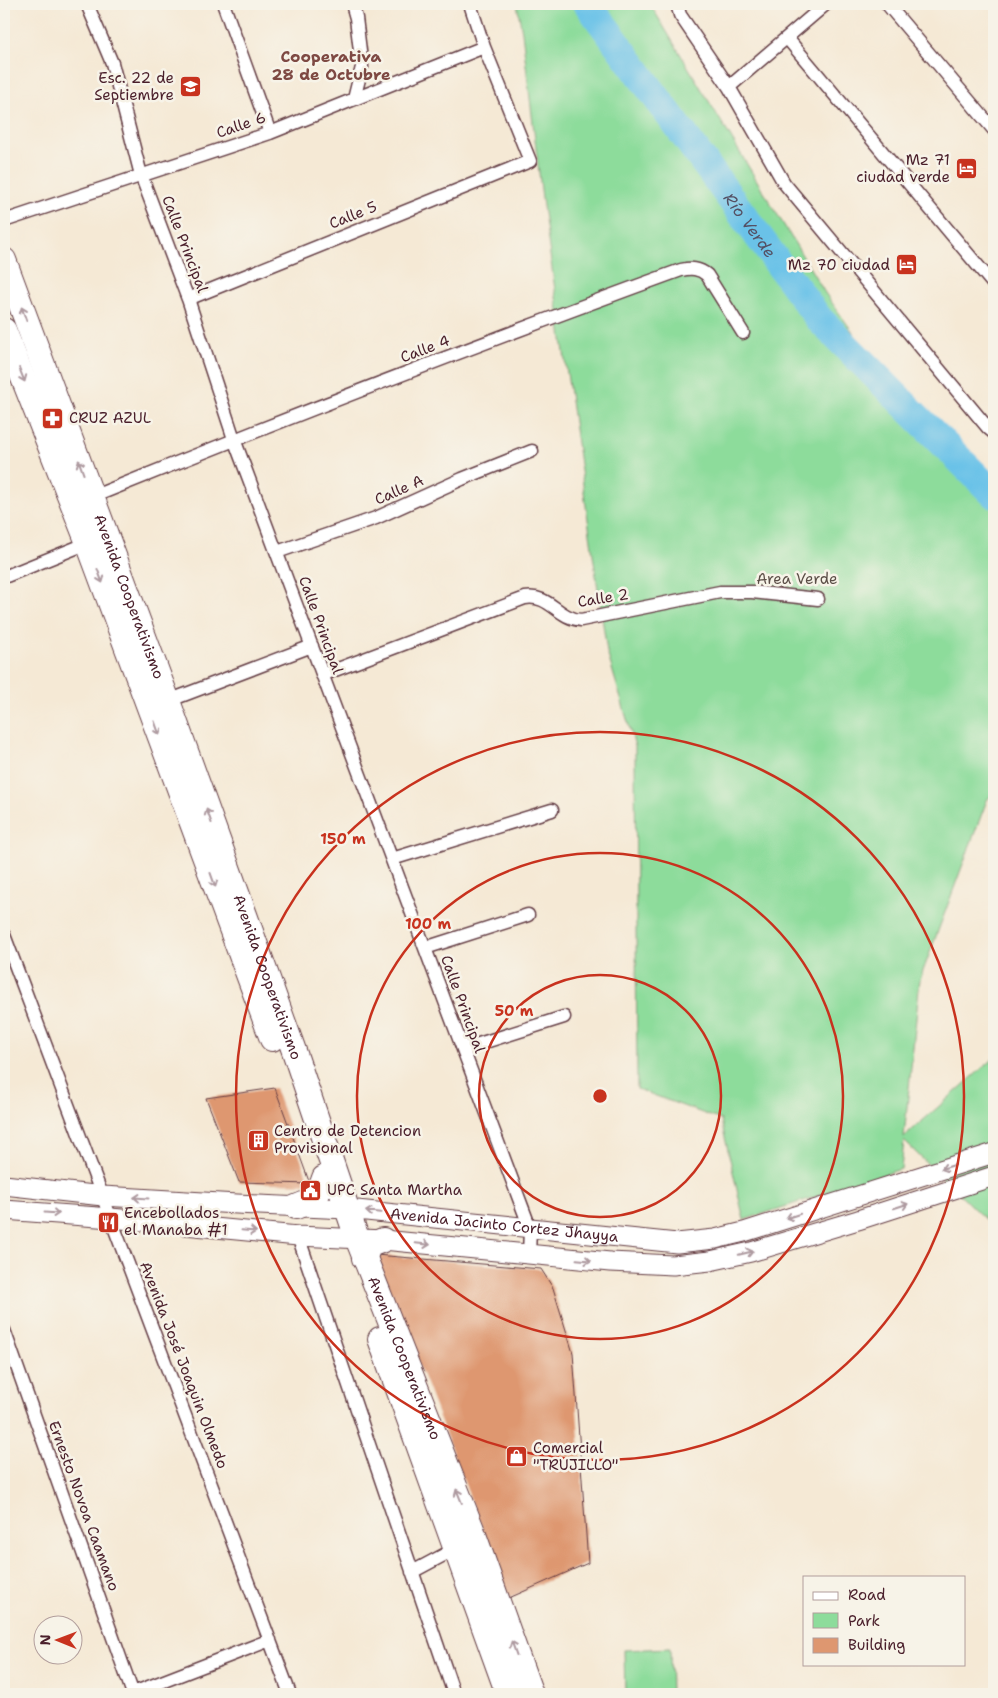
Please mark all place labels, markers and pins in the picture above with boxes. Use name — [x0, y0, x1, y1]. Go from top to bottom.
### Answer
place label: Esc. 22 de Septiembre — [94, 68, 174, 105]
school or university icon: Esc. 22 de Septiembre — [178, 75, 202, 99]
place label: Mz 71 ciudad verde — [856, 150, 950, 187]
hotel icon: Mz 71 ciudad verde — [954, 157, 978, 181]
hotel icon: Mz 70 ciudad — [894, 253, 918, 277]
place label: Mz 70 ciudad — [788, 255, 890, 275]
pharmacy icon: CRUZ AZUL — [41, 406, 65, 430]
place label: CRUZ AZUL — [69, 408, 151, 428]
centre of rings — [591, 1087, 609, 1105]
place label: Centro de Detencion Provisional — [274, 1121, 421, 1158]
building icon: Centro de Detencion Provisional — [246, 1128, 270, 1152]
public building icon: UPC Santa Martha — [299, 1178, 323, 1202]
place label: UPC Santa Martha — [327, 1180, 463, 1200]
place label: Encebollados el Manaba #1 — [124, 1203, 228, 1240]
restaurant icon: Encebollados el Manaba #1 — [96, 1210, 120, 1234]
place label: Comercial "TRUJILLO" — [533, 1438, 619, 1475]
shop icon: Comercial "TRUJILLO" — [505, 1445, 529, 1469]

